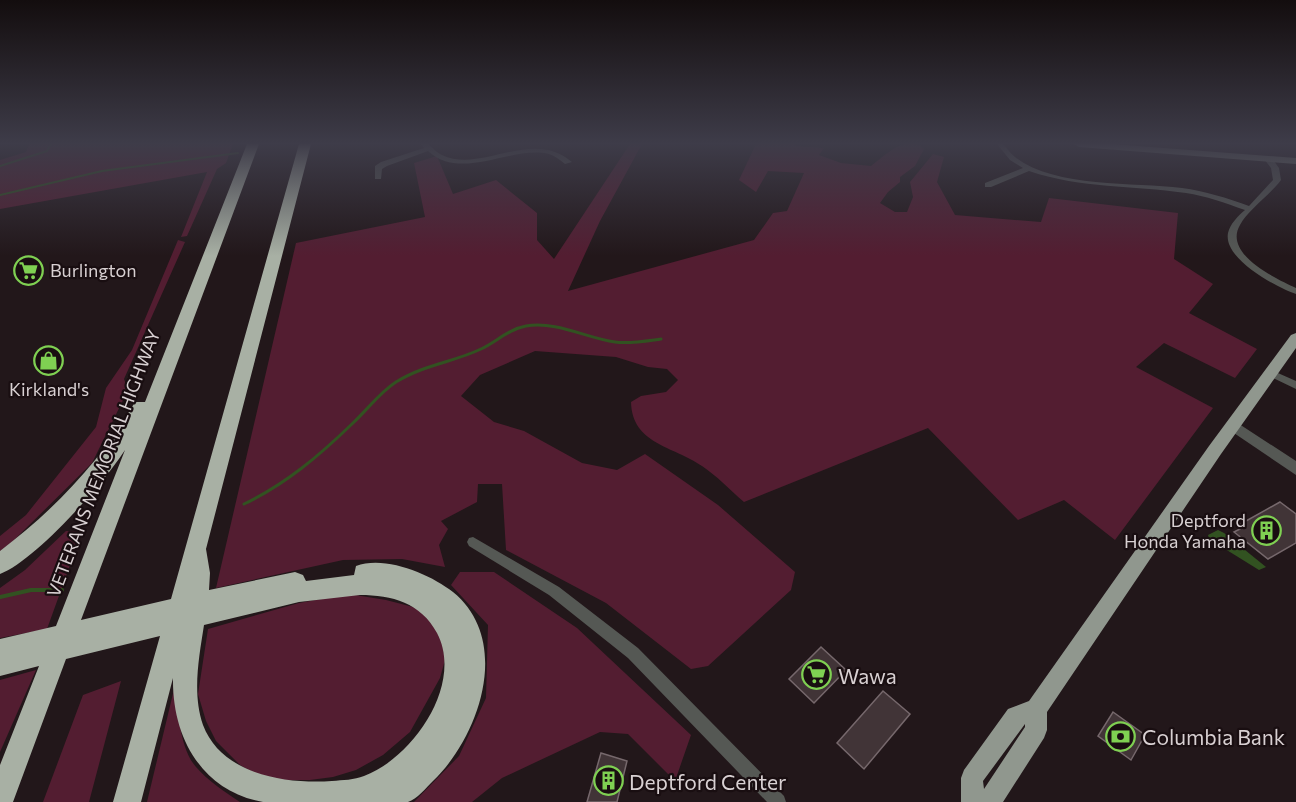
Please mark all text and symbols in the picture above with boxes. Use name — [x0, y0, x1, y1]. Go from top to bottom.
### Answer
supermarket icon: Burlington — [13, 254, 45, 286]
place label: Burlington — [50, 259, 136, 281]
street label: VETERANS MEMORIAL HIGHWAY — [42, 326, 164, 600]
shop icon: Kirkland's — [33, 344, 65, 376]
place label: Kirkland's — [9, 378, 89, 400]
place label: Deptford Honda Yamaha — [1124, 509, 1246, 552]
building icon: Deptford Honda Yamaha — [1251, 514, 1283, 546]
supermarket icon: Wawa — [801, 659, 833, 691]
place label: Wawa — [838, 663, 897, 688]
bank icon: Columbia Bank — [1105, 720, 1137, 752]
place label: Columbia Bank — [1142, 724, 1285, 749]
building icon: Deptford Center — [592, 765, 624, 797]
place label: Deptford Center — [629, 769, 786, 794]

